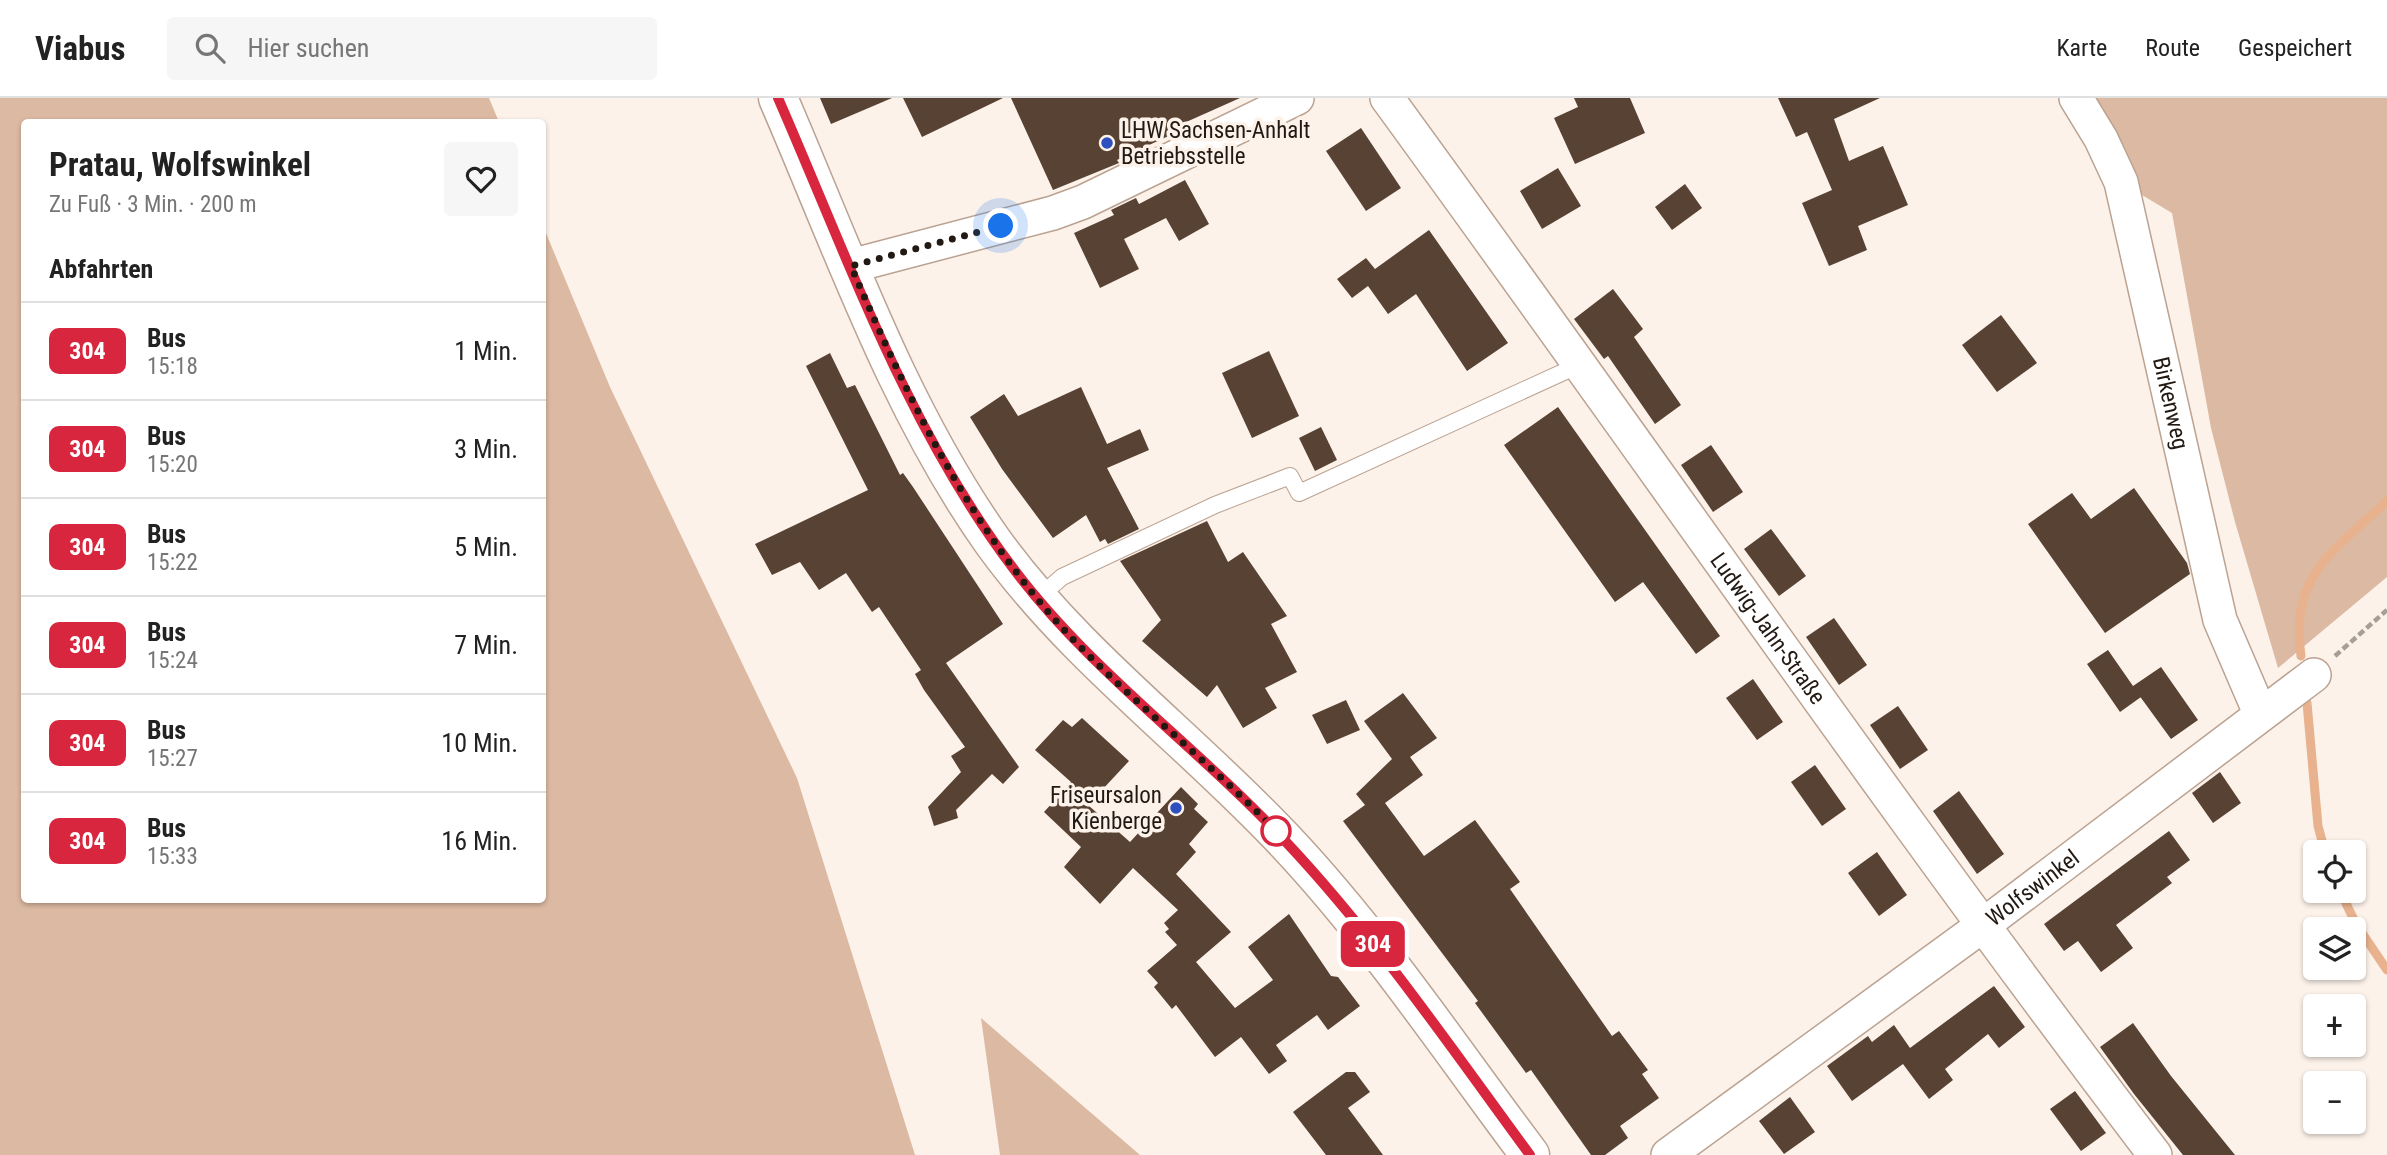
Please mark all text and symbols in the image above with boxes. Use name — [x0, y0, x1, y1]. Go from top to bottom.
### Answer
search box — [167, 17, 657, 80]
text: Viabus — [35, 29, 125, 68]
icon: search — [191, 29, 229, 67]
text: Hier suchen — [247, 33, 369, 63]
text: Karte — [2057, 34, 2107, 62]
text: Route — [2145, 34, 2200, 62]
text: Gespeichert — [2238, 34, 2352, 62]
place label: LHW Sachsen-Anhalt Betriebsstelle — [1121, 117, 1310, 170]
marker: LHW Sachsen-Anhalt Betriebsstelle — [1099, 135, 1115, 151]
button: heart — [444, 142, 518, 216]
text: Pratau, Wolfswinkel — [49, 145, 311, 184]
text: Zu Fuß · 3 Min. · 200 m — [49, 191, 257, 218]
your location — [983, 208, 1018, 243]
text: Abfahrten — [49, 254, 153, 284]
text: Bus — [147, 323, 186, 353]
text: 1 Min. — [454, 336, 518, 366]
text: 304 — [69, 337, 106, 365]
text: 15:18 — [147, 353, 198, 380]
street label: Birkenweg — [2147, 354, 2194, 452]
text: Bus — [147, 421, 186, 451]
text: 3 Min. — [454, 434, 518, 464]
text: 304 — [69, 435, 106, 463]
text: 15:20 — [147, 451, 198, 478]
text: Bus — [147, 519, 186, 549]
text: 5 Min. — [454, 532, 518, 562]
text: 304 — [69, 533, 106, 561]
street label: Ludwig-Jahn-Straße — [1704, 548, 1831, 709]
text: 15:22 — [147, 549, 198, 576]
text: Bus — [147, 617, 186, 647]
text: 7 Min. — [454, 630, 518, 660]
text: 304 — [69, 631, 106, 659]
text: 15:24 — [147, 647, 198, 674]
text: Bus — [147, 715, 186, 745]
text: 10 Min. — [441, 728, 518, 758]
text: 304 — [69, 729, 106, 757]
text: 15:27 — [147, 745, 198, 772]
place label: Friseursalon Kienberge — [1050, 782, 1162, 835]
marker: Friseursalon Kienberge — [1168, 800, 1184, 816]
text: Bus — [147, 813, 186, 843]
unlabelled marker — [1261, 816, 1291, 846]
text: 16 Min. — [441, 826, 518, 856]
text: 304 — [69, 827, 106, 855]
map controls — [2303, 840, 2366, 1134]
button: locate — [2303, 840, 2366, 903]
text: 15:33 — [147, 843, 198, 870]
street label: Wolfswinkel — [1981, 844, 2085, 932]
button: layers — [2303, 917, 2366, 980]
line badge: 304 — [1333, 921, 1413, 967]
text: 304 — [1355, 930, 1391, 958]
button: + — [2303, 994, 2366, 1057]
button: − — [2303, 1071, 2366, 1134]

